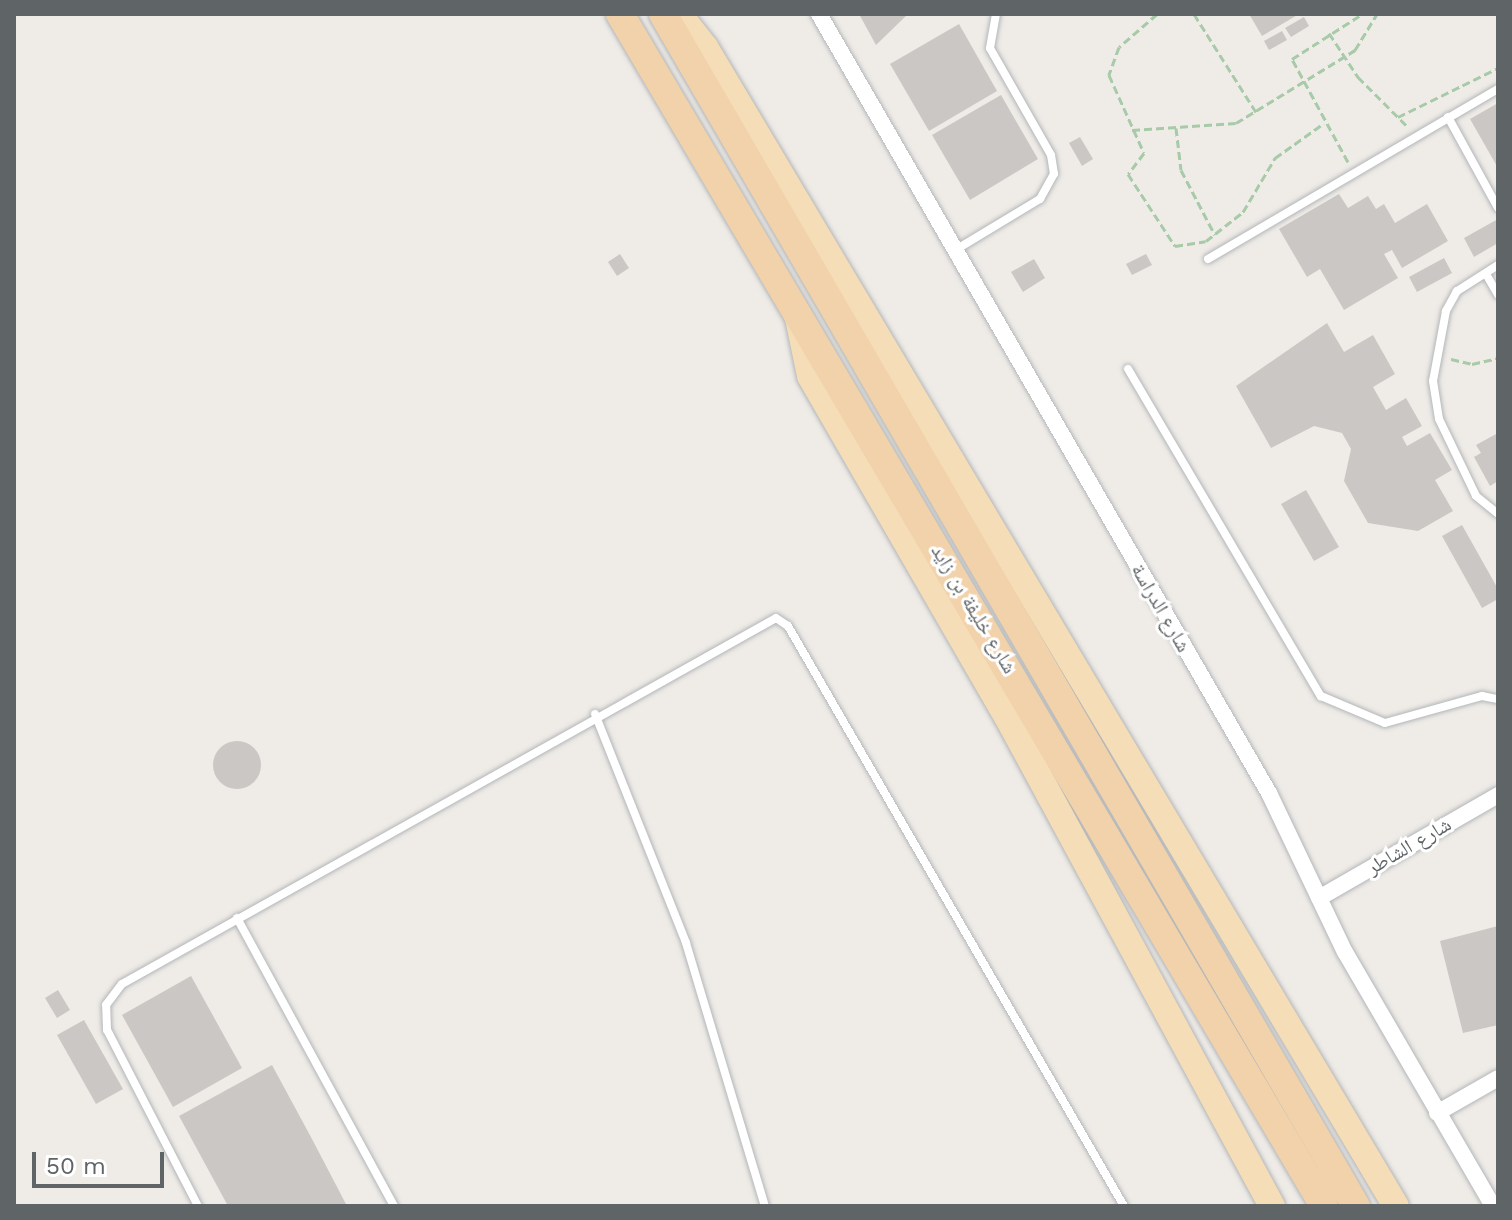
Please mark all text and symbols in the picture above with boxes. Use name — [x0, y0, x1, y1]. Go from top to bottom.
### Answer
street label: شارع خليفة بن زايد — [926, 540, 1022, 678]
street label: شارع الدراسة — [1126, 560, 1196, 656]
street label: شارع الشاطر — [1363, 812, 1455, 880]
scale bar — [36, 1136, 168, 1186]
text: 50 m — [46, 1152, 106, 1180]

